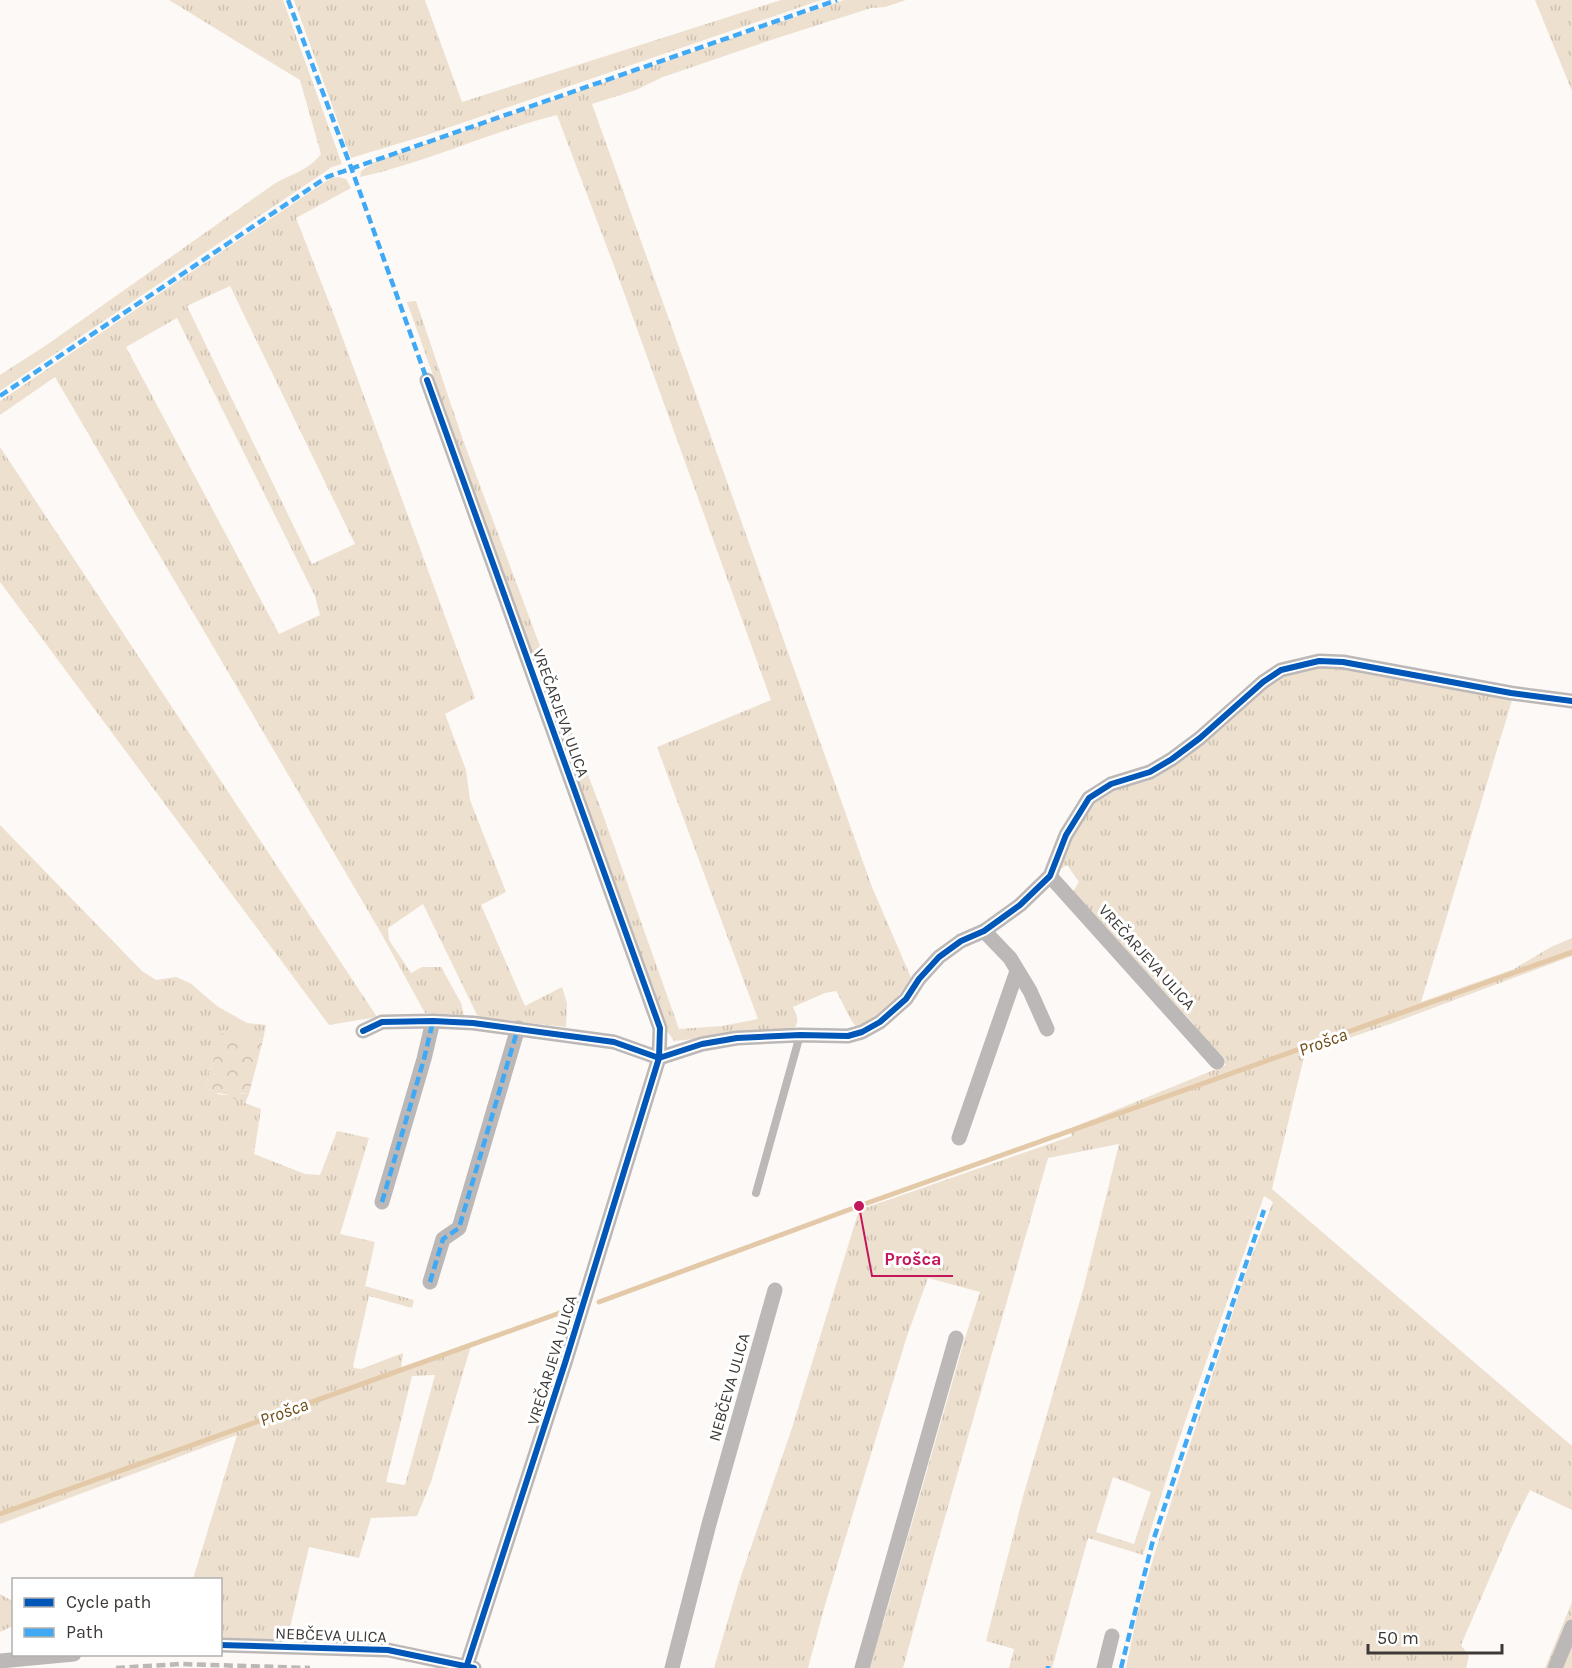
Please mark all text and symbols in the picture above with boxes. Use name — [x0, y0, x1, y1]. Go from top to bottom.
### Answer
street label: VREČARJEVA ULICA — [529, 646, 593, 780]
street label: VREČARJEVA ULICA — [1095, 901, 1199, 1013]
water label: Prošca — [1296, 1023, 1350, 1061]
callout: Prošca — [872, 1240, 953, 1276]
text: Prošca — [884, 1248, 942, 1270]
street label: VREČARJEVA ULICA — [523, 1293, 581, 1427]
street label: NEBČEVA ULICA — [704, 1331, 754, 1443]
water label: Prošca — [257, 1393, 311, 1431]
legend — [12, 1578, 222, 1656]
text: Cycle path — [66, 1591, 151, 1613]
scale bar — [1368, 1617, 1502, 1655]
text: Path — [66, 1621, 104, 1643]
street label: NEBČEVA ULICA — [275, 1624, 387, 1646]
text: 50 m — [1377, 1627, 1419, 1649]

